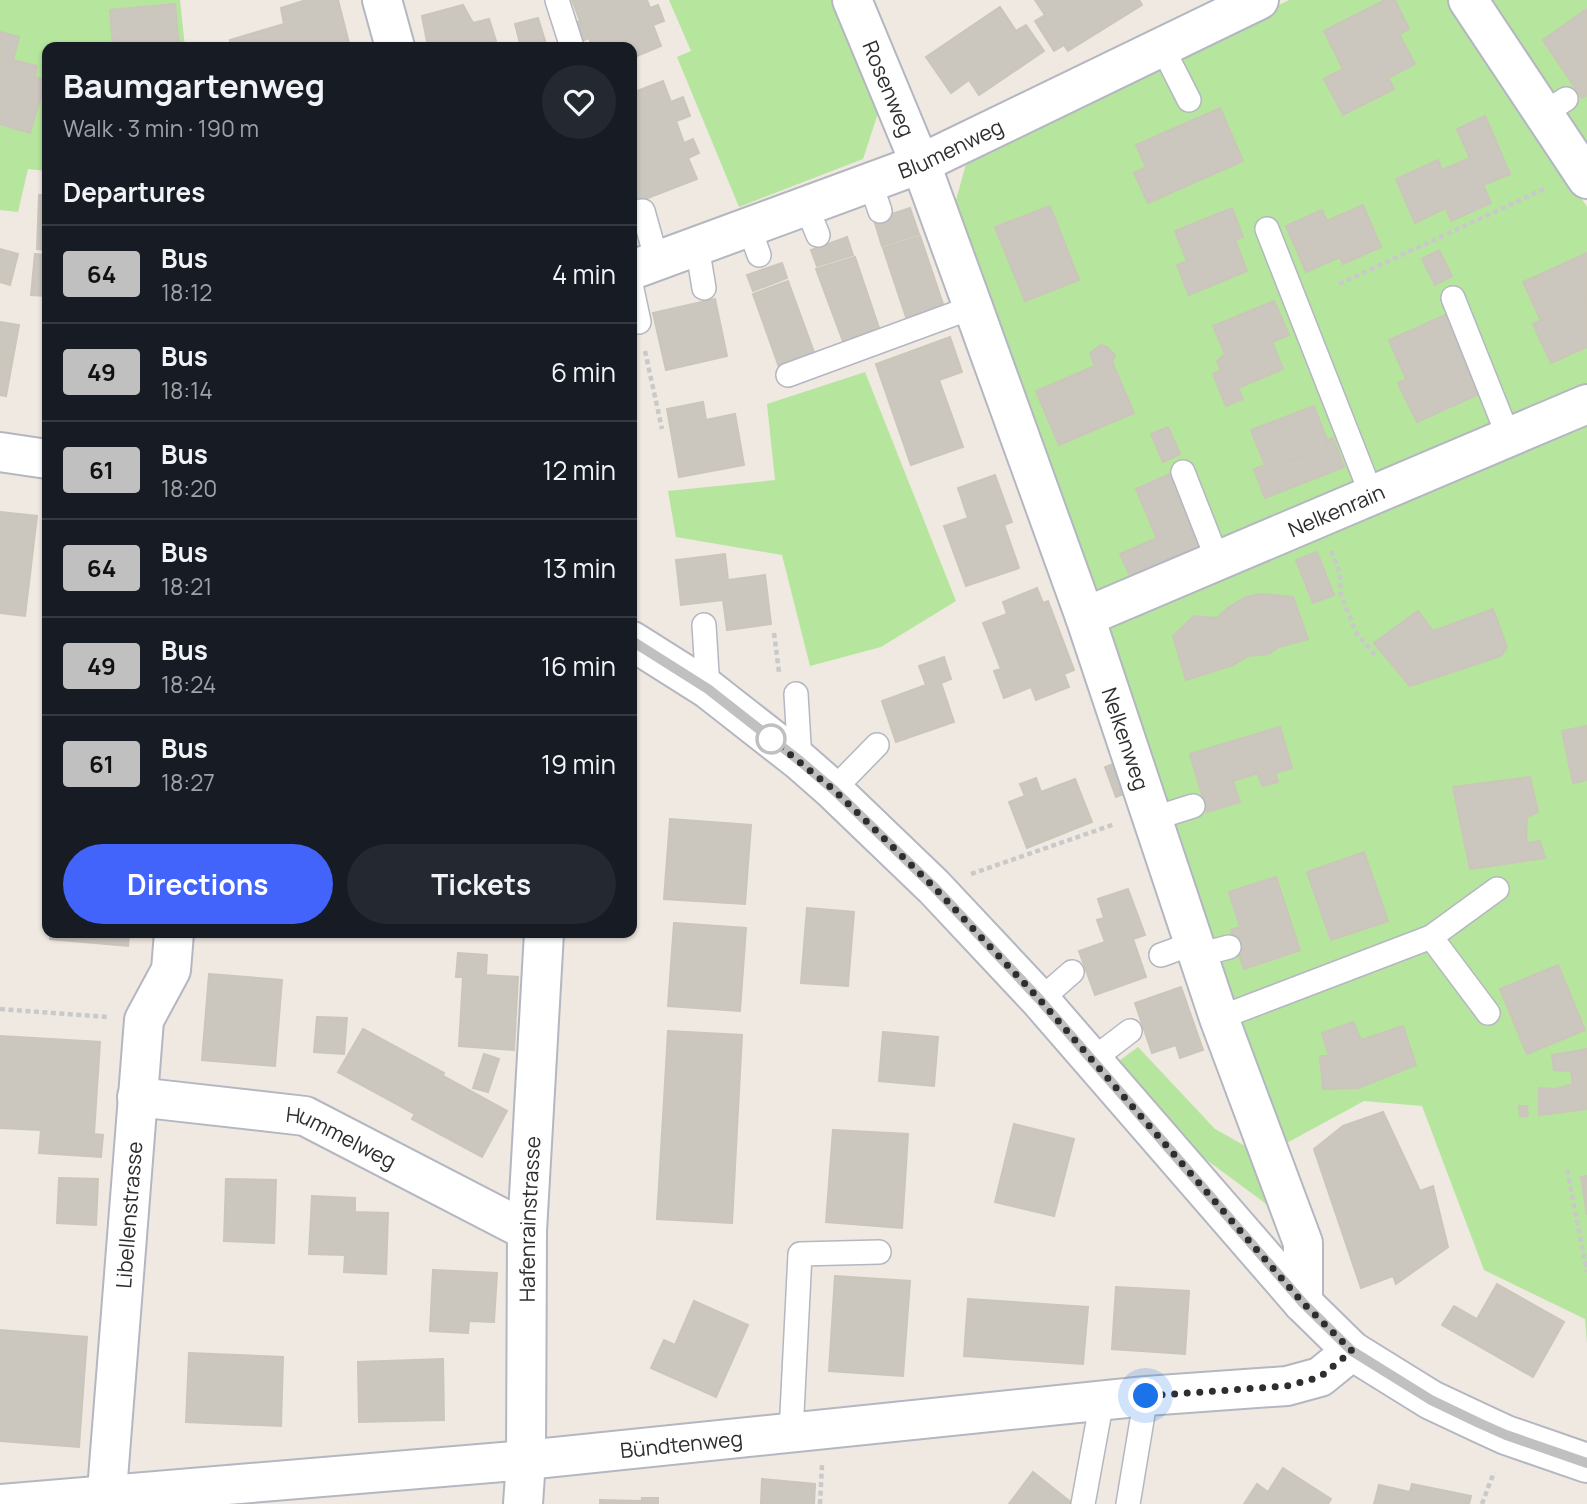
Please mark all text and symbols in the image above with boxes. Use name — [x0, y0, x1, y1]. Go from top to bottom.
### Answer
street label: Rosenweg — [856, 36, 921, 141]
text: Baumgartenweg — [63, 63, 325, 108]
button: heart — [542, 65, 616, 139]
text: Walk · 3 min · 190 m — [63, 112, 259, 144]
street label: Blumenweg — [894, 112, 1008, 185]
text: Departures — [63, 174, 205, 210]
text: Bus — [161, 240, 208, 276]
text: 4 min — [552, 256, 616, 292]
text: 64 — [87, 257, 116, 290]
text: 18:12 — [161, 276, 212, 308]
text: Bus — [161, 338, 208, 374]
text: 6 min — [551, 354, 616, 390]
text: 49 — [87, 355, 116, 388]
text: 18:14 — [161, 374, 213, 406]
text: Bus — [161, 436, 208, 472]
text: 12 min — [542, 452, 616, 488]
text: 61 — [89, 453, 114, 486]
text: 18:20 — [161, 472, 217, 504]
street label: Nelkenrain — [1284, 477, 1389, 543]
text: Bus — [161, 534, 208, 570]
text: 13 min — [543, 550, 616, 586]
text: 64 — [87, 551, 116, 584]
text: 18:21 — [161, 570, 212, 602]
text: Bus — [161, 632, 208, 668]
text: 16 min — [541, 648, 616, 684]
text: 49 — [87, 649, 116, 682]
text: 18:24 — [161, 668, 216, 700]
street label: Nelkenweg — [1095, 684, 1156, 794]
unlabelled marker — [756, 724, 786, 754]
text: Bus — [161, 730, 208, 766]
text: 19 min — [541, 746, 616, 782]
text: 61 — [89, 747, 114, 780]
text: 18:27 — [161, 766, 215, 798]
button: Directions — [63, 844, 333, 924]
button: Tickets — [347, 844, 616, 924]
street label: Hummelweg — [284, 1100, 401, 1175]
street label: Hafenrainstrasse — [513, 1135, 546, 1302]
street label: Libellenstrasse — [109, 1140, 148, 1289]
your location — [1128, 1378, 1163, 1413]
street label: Bündtenweg — [619, 1424, 744, 1464]

